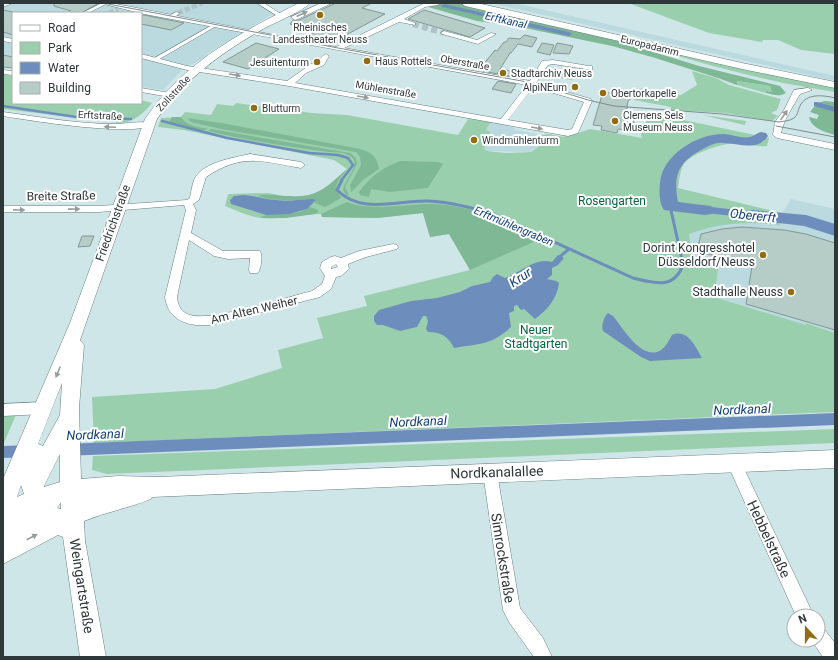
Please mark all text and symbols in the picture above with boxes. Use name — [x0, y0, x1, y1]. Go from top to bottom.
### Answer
water label: Erftkanal — [484, 9, 528, 32]
marker: Rheinisches Landestheater Neuss — [315, 10, 325, 20]
one-way arrow — [297, 11, 308, 17]
legend — [12, 12, 142, 104]
text: Road — [48, 21, 76, 35]
place label: Rheinisches Landestheater Neuss — [273, 22, 367, 45]
street label: Europadamm — [620, 33, 680, 58]
text: Park — [48, 41, 73, 55]
street label: Oberstraße — [440, 53, 490, 72]
marker: Haus Rottels — [362, 56, 372, 66]
place label: Haus Rottels — [375, 56, 432, 67]
place label: Jesuitenturm — [250, 57, 309, 68]
marker: Jesuitenturm — [312, 57, 322, 67]
text: Water — [48, 61, 79, 75]
marker: Stadtarchiv Neuss — [498, 68, 508, 78]
place label: Stadtarchiv Neuss — [511, 68, 592, 79]
one-way arrow — [228, 72, 241, 78]
street label: Zollstraße — [154, 73, 193, 113]
street label: Mühlenstraße — [355, 79, 417, 100]
text: Building — [48, 81, 91, 95]
place label: AlpiNEum — [523, 82, 567, 93]
marker: AlpiNEum — [570, 82, 580, 92]
marker: Obertorkapelle — [598, 88, 608, 98]
place label: Obertorkapelle — [611, 88, 676, 99]
one-way arrow — [357, 94, 369, 100]
marker: Blutturm — [249, 103, 259, 113]
place label: Blutturm — [262, 103, 301, 114]
street label: Erftstraße — [78, 109, 122, 122]
place label: Clemens Sels Museum Neuss — [623, 110, 693, 133]
one-way arrow — [780, 110, 788, 121]
marker: Clemens Sels Museum Neuss — [610, 116, 620, 126]
one-way arrow — [104, 123, 116, 130]
one-way arrow — [531, 125, 543, 131]
marker: Windmühlenturm — [469, 135, 479, 145]
place label: Windmühlenturm — [482, 135, 559, 146]
street label: Friedrichstraße — [93, 183, 133, 263]
street label: Breite Straße — [26, 188, 96, 204]
park label: Rosengarten — [578, 194, 646, 208]
water label: Erftmühlengraben — [472, 204, 556, 249]
one-way arrow — [68, 206, 81, 212]
water label: Obererft — [729, 206, 778, 225]
one-way arrow — [13, 207, 26, 213]
place label: Dorint Kongresshotel Düsseldorf/Neuss — [643, 241, 755, 269]
marker: Dorint Kongresshotel Düsseldorf/Neuss — [758, 250, 768, 260]
water label: Krur — [506, 264, 535, 290]
place label: Stadthalle Neuss — [692, 285, 783, 299]
marker: Stadthalle Neuss — [786, 287, 796, 297]
street label: Am Alten Weiher — [209, 293, 299, 327]
park label: Neuer Stadtgarten — [505, 323, 567, 351]
one-way arrow — [55, 366, 61, 377]
water label: Nordkanal — [713, 401, 772, 418]
water label: Nordkanal — [389, 413, 448, 430]
water label: Nordkanal — [66, 426, 125, 443]
street label: Nordkanalallee — [450, 462, 544, 482]
street label: Hebbelstraße — [744, 498, 794, 580]
street label: Simrockstraße — [488, 512, 518, 604]
one-way arrow — [26, 533, 38, 540]
street label: Weingartstraße — [67, 538, 97, 634]
north arrow — [786, 608, 826, 648]
text: N — [797, 612, 809, 627]

